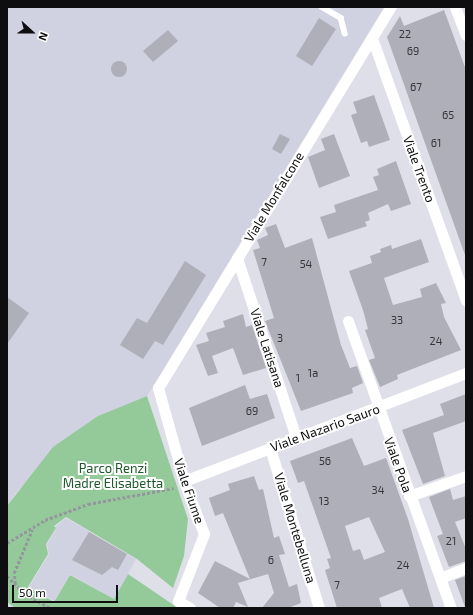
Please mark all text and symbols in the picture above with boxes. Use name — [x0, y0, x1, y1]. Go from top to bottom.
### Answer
north arrow — [12, 12, 52, 52]
house number: 22 — [399, 27, 411, 41]
text: N — [36, 30, 51, 43]
house number: 69 — [407, 44, 419, 58]
house number: 67 — [410, 80, 422, 94]
house number: 65 — [442, 108, 454, 122]
street label: Viale Trento — [400, 133, 438, 205]
house number: 61 — [431, 136, 441, 150]
street label: Viale Monfalcone — [241, 149, 307, 245]
house number: 7 — [261, 255, 267, 269]
house number: 54 — [300, 257, 312, 271]
street label: Viale Latisana — [247, 306, 287, 390]
house number: 33 — [391, 313, 403, 327]
house number: 3 — [277, 331, 283, 345]
house number: 24 — [430, 334, 442, 348]
house number: 1a — [308, 366, 318, 380]
house number: 1 — [296, 371, 300, 385]
street label: Viale Nazario Sauro — [268, 401, 382, 455]
house number: 69 — [246, 404, 258, 418]
street label: Viale Pola — [381, 435, 415, 495]
house number: 56 — [319, 454, 331, 468]
street label: Viale Fiume — [171, 456, 207, 526]
park label: Parco Renzi Madre Elisabetta — [63, 461, 163, 492]
street label: Viale Montebelluna — [271, 471, 319, 585]
house number: 34 — [372, 483, 384, 497]
house number: 13 — [319, 494, 329, 508]
house number: 21 — [446, 534, 456, 548]
house number: 6 — [268, 553, 274, 567]
house number: 24 — [397, 558, 409, 572]
scale bar — [14, 577, 120, 603]
house number: 7 — [334, 578, 340, 592]
text: 50 m — [19, 585, 46, 599]

